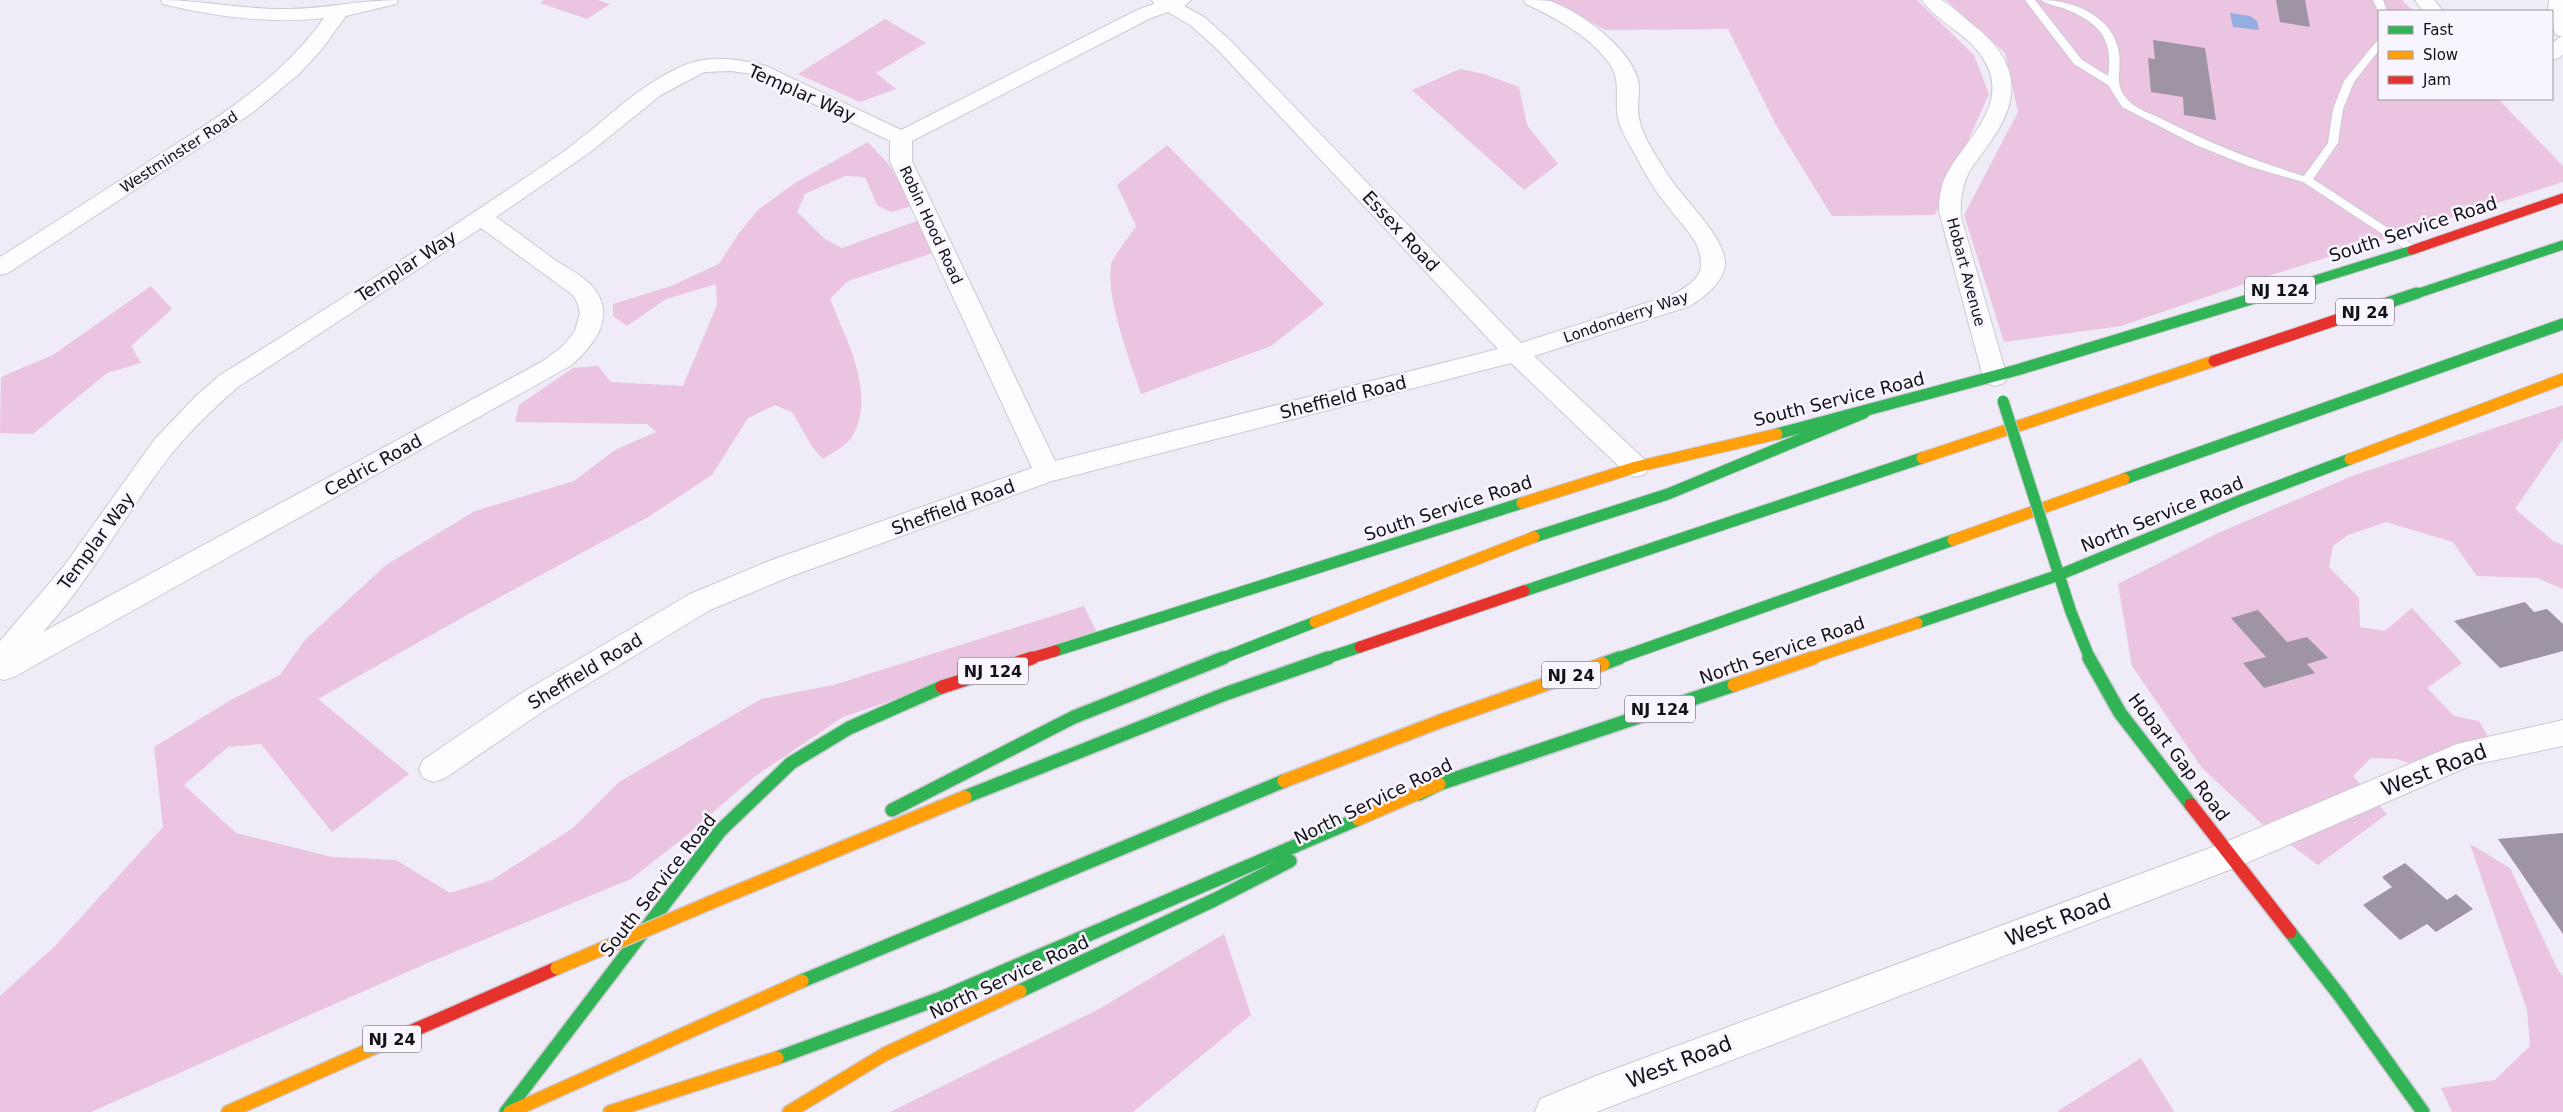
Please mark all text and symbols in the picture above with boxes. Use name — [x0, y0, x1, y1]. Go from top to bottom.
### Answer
legend — [2378, 10, 2553, 100]
text: Fast — [2423, 21, 2453, 39]
text: Slow — [2423, 46, 2458, 64]
street label: Templar Way — [744, 60, 859, 126]
text: Jam — [2422, 71, 2451, 89]
street label: Westminster Road — [117, 107, 241, 197]
street label: Robin Hood Road — [896, 163, 966, 287]
street label: Essex Road — [1358, 186, 1444, 276]
street label: South Service Road — [2326, 192, 2500, 266]
street label: Hobart Avenue — [1943, 216, 1989, 328]
street label: Templar Way — [351, 226, 460, 307]
road number: NJ 124 — [2245, 276, 2315, 304]
street label: Londonderry Way — [1561, 287, 1691, 347]
road number: NJ 24 — [2336, 298, 2394, 326]
street label: South Service Road — [1751, 368, 1927, 430]
street label: Sheffield Road — [1278, 371, 1408, 423]
street label: Cedric Road — [321, 430, 425, 500]
street label: South Service Road — [1361, 471, 1535, 545]
street label: North Service Road — [2078, 472, 2246, 556]
street label: Sheffield Road — [888, 475, 1018, 539]
street label: Templar Way — [53, 488, 139, 595]
street label: North Service Road — [1697, 612, 1867, 688]
street label: Sheffield Road — [524, 629, 646, 713]
road number: NJ 124 — [958, 658, 1028, 684]
road number: NJ 24 — [1542, 662, 1600, 688]
street label: Hobart Gap Road — [2124, 689, 2234, 825]
road number: NJ 124 — [1625, 696, 1695, 722]
street label: West Road — [2378, 739, 2490, 801]
street label: North Service Road — [1290, 754, 1456, 848]
street label: South Service Road — [596, 809, 720, 961]
street label: West Road — [2002, 889, 2114, 951]
street label: North Service Road — [926, 931, 1092, 1023]
road number: NJ 24 — [363, 1026, 421, 1052]
street label: West Road — [1623, 1031, 1735, 1093]

